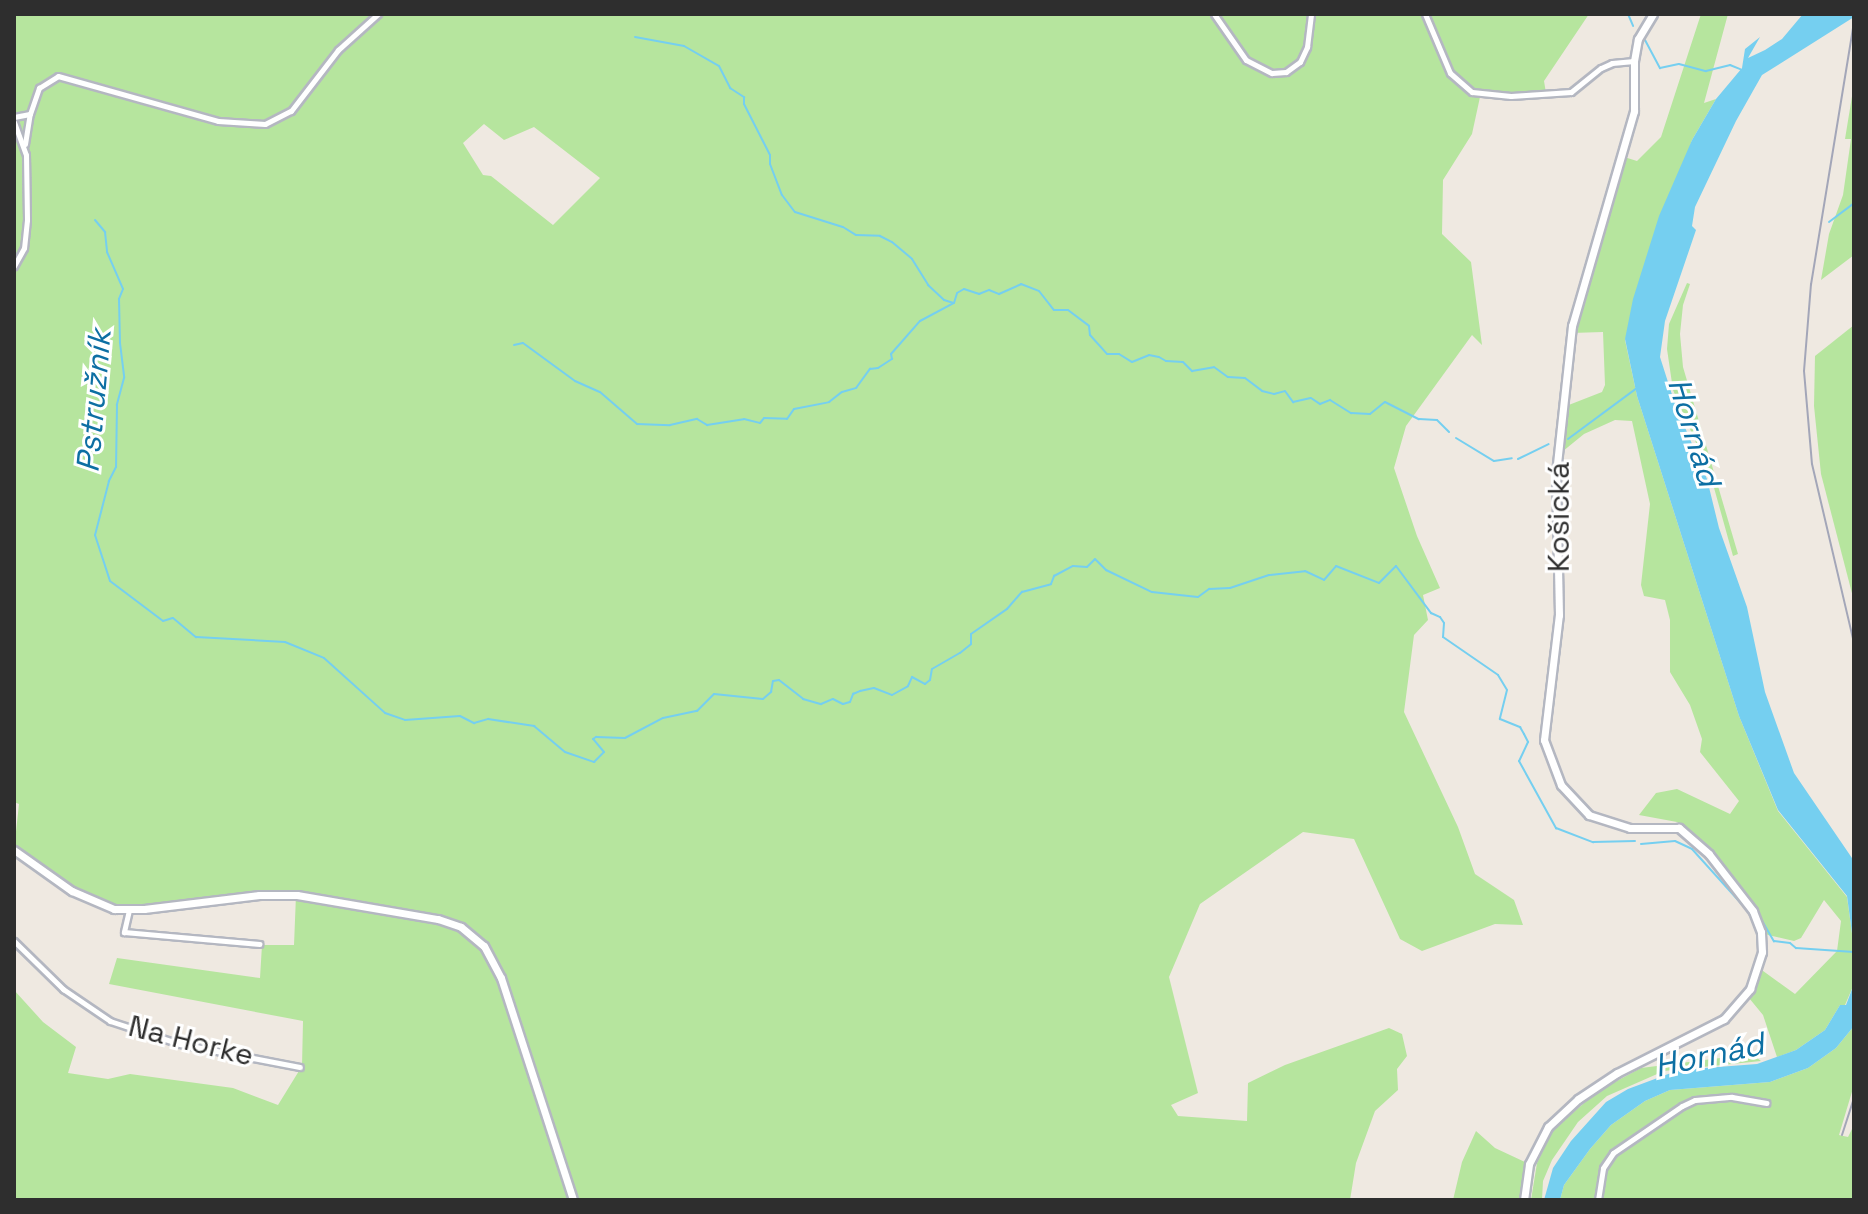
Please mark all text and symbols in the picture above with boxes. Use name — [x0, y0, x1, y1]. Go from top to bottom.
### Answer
water label: Pstružník — [69, 328, 119, 474]
water label: Hornád — [1659, 373, 1729, 491]
street label: Košická — [1541, 462, 1577, 572]
street label: Na Horke — [125, 1008, 257, 1074]
water label: Hornád — [1651, 1025, 1767, 1085]

